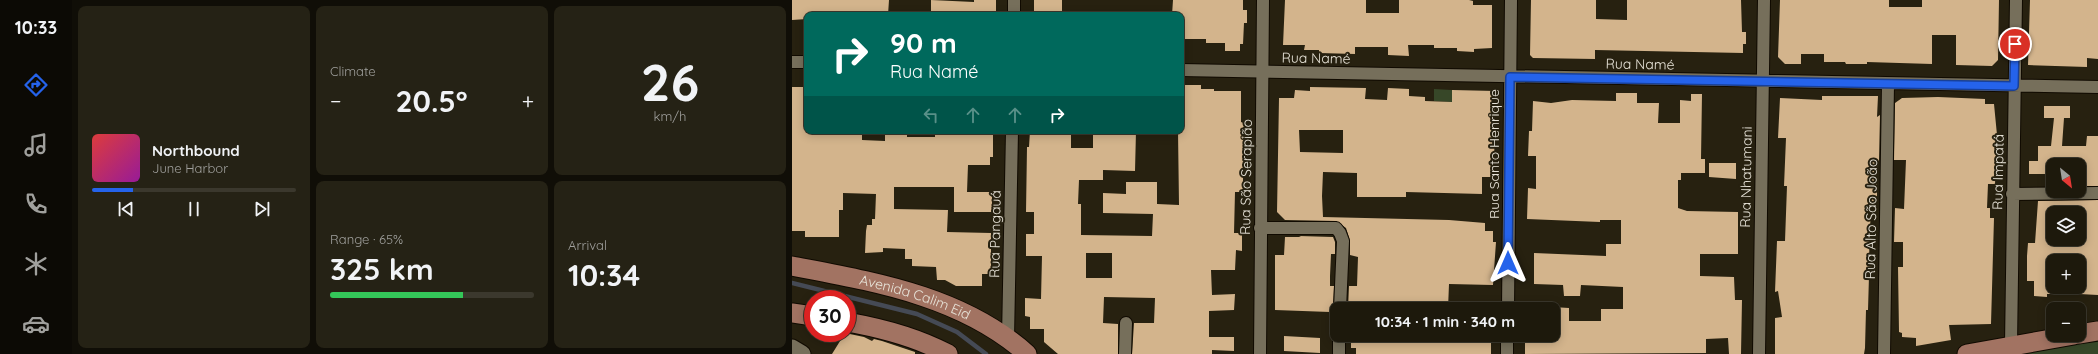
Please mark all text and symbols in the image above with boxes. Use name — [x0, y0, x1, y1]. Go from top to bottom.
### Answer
text: 10:33 — [15, 16, 57, 39]
text: 90 m — [890, 25, 957, 60]
pin — [1998, 27, 2032, 61]
icon: right — [824, 28, 876, 80]
icon: arrive — [2004, 33, 2026, 55]
street label: Rua Namé — [1281, 48, 1351, 68]
text: 26 — [641, 49, 699, 114]
street label: Rua Namé — [1605, 54, 1675, 74]
text: Rua Namé — [890, 60, 979, 83]
text: Climate — [330, 63, 376, 79]
icon: directions — [22, 71, 50, 99]
text: 20.5° — [396, 82, 468, 120]
text: − — [330, 87, 341, 115]
text: + — [522, 87, 534, 115]
street label: Rua Santo Henrique — [1485, 89, 1503, 219]
icon: left — [920, 104, 942, 126]
icon: ahead — [962, 104, 984, 126]
icon: ahead — [1004, 104, 1026, 126]
icon: right — [1046, 104, 1068, 126]
text: km/h — [654, 108, 686, 124]
street label: Rua São Serapião — [1236, 119, 1256, 235]
street label: Rua Nhatumani — [1736, 126, 1756, 228]
icon: music — [22, 131, 50, 159]
street label: Rua Impatá — [1988, 134, 2008, 210]
text: Northbound — [152, 141, 240, 160]
street label: Rua Alto São João — [1861, 158, 1881, 280]
north arrow — [2046, 158, 2086, 198]
map controls — [2046, 158, 2086, 342]
text: June Harbor — [152, 160, 228, 176]
icon: phone — [22, 190, 50, 218]
street label: Rua Pangauá — [985, 190, 1005, 278]
icon: previous — [115, 198, 137, 220]
icon: pause — [183, 198, 205, 220]
icon: next — [251, 198, 273, 220]
button: layers — [2046, 206, 2086, 246]
text: Range · 65% — [330, 231, 403, 247]
text: Arrival — [568, 237, 607, 253]
position arrow — [1487, 242, 1529, 284]
icon: climate — [22, 250, 50, 278]
text: 325 km — [330, 250, 434, 288]
button: + — [2046, 254, 2086, 294]
text: 10:34 — [568, 256, 640, 294]
street label: Avenida Calim Eid — [858, 271, 973, 324]
speed limit sign: 30 — [804, 290, 856, 342]
button: − — [2046, 302, 2086, 342]
icon: car — [22, 310, 50, 338]
text: 10:34 · 1 min · 340 m — [1375, 312, 1515, 331]

